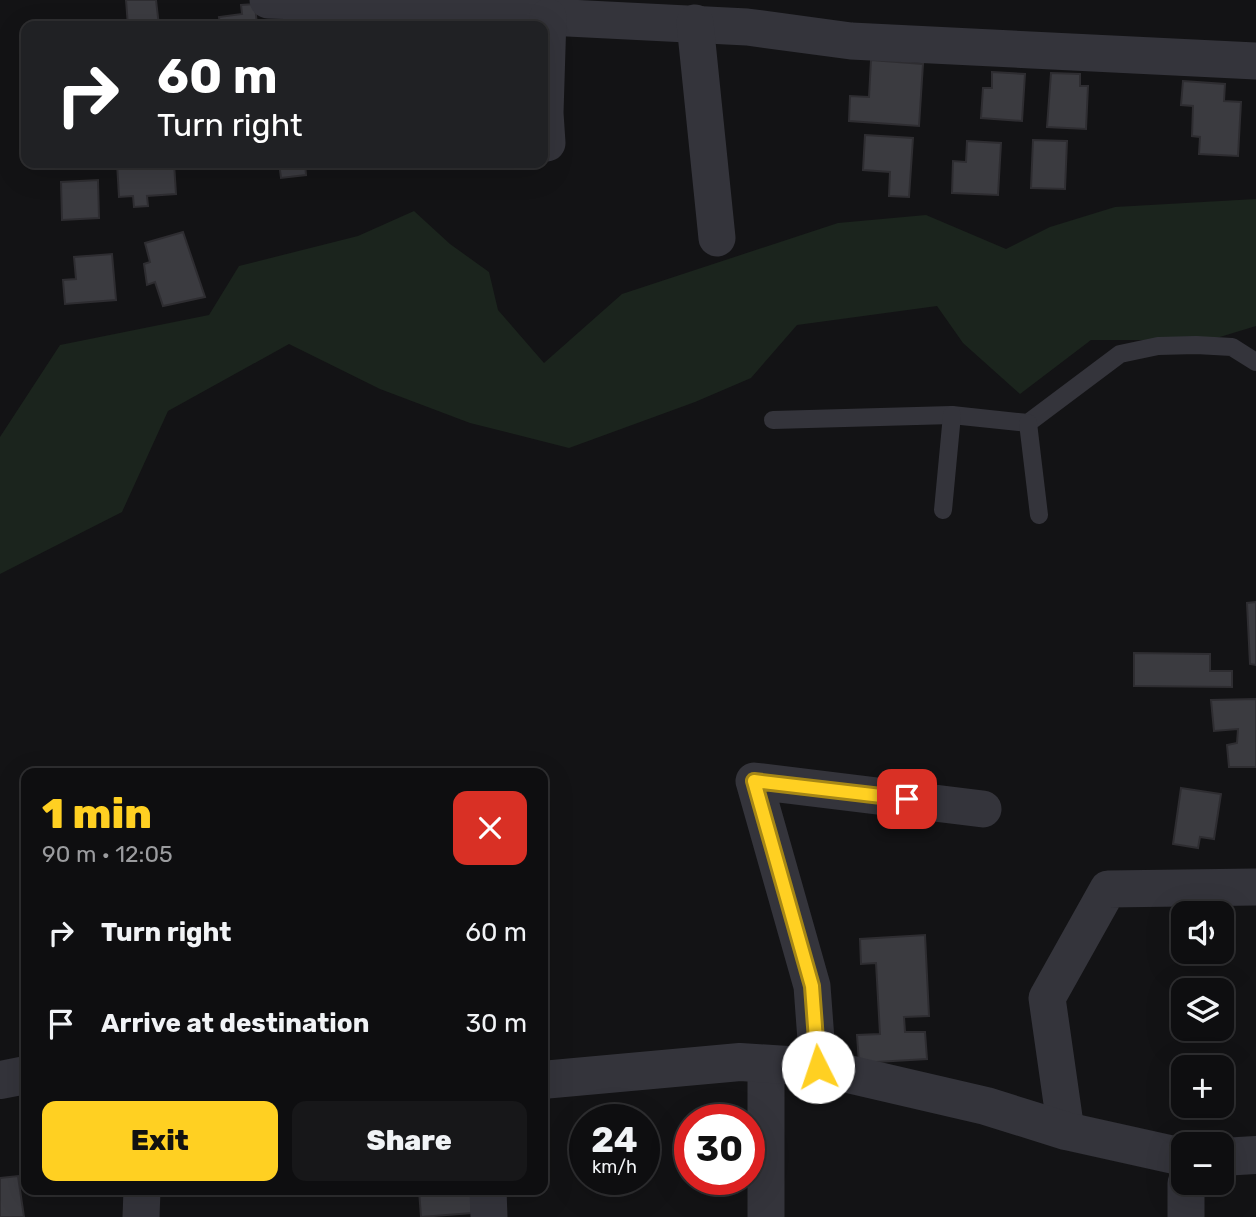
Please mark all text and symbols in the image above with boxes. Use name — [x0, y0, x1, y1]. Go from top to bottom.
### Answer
text: 60 m — [157, 47, 278, 105]
icon: right — [42, 49, 133, 140]
text: Turn right — [157, 106, 302, 144]
pin — [877, 769, 937, 829]
icon: arrive — [888, 780, 926, 818]
text: 1 min — [42, 789, 152, 839]
button: close — [453, 791, 527, 865]
text: 90 m · 12:05 — [42, 840, 173, 868]
map controls — [1171, 901, 1234, 1195]
button: sound — [1171, 901, 1234, 964]
icon: right — [42, 914, 80, 952]
text: Turn right — [101, 917, 231, 948]
text: 60 m — [465, 917, 527, 948]
button: layers — [1171, 978, 1234, 1041]
icon: arrive — [42, 1005, 80, 1043]
text: Arrive at destination — [101, 1008, 369, 1039]
text: 30 m — [465, 1008, 527, 1039]
position arrow — [781, 1030, 855, 1104]
button: + — [1171, 1055, 1234, 1118]
button: Exit — [42, 1101, 278, 1181]
button: Share — [292, 1101, 527, 1181]
speed limit sign: 30 — [674, 1104, 765, 1195]
text: 24 — [591, 1119, 638, 1161]
button: − — [1171, 1132, 1234, 1195]
text: km/h — [592, 1156, 637, 1178]

